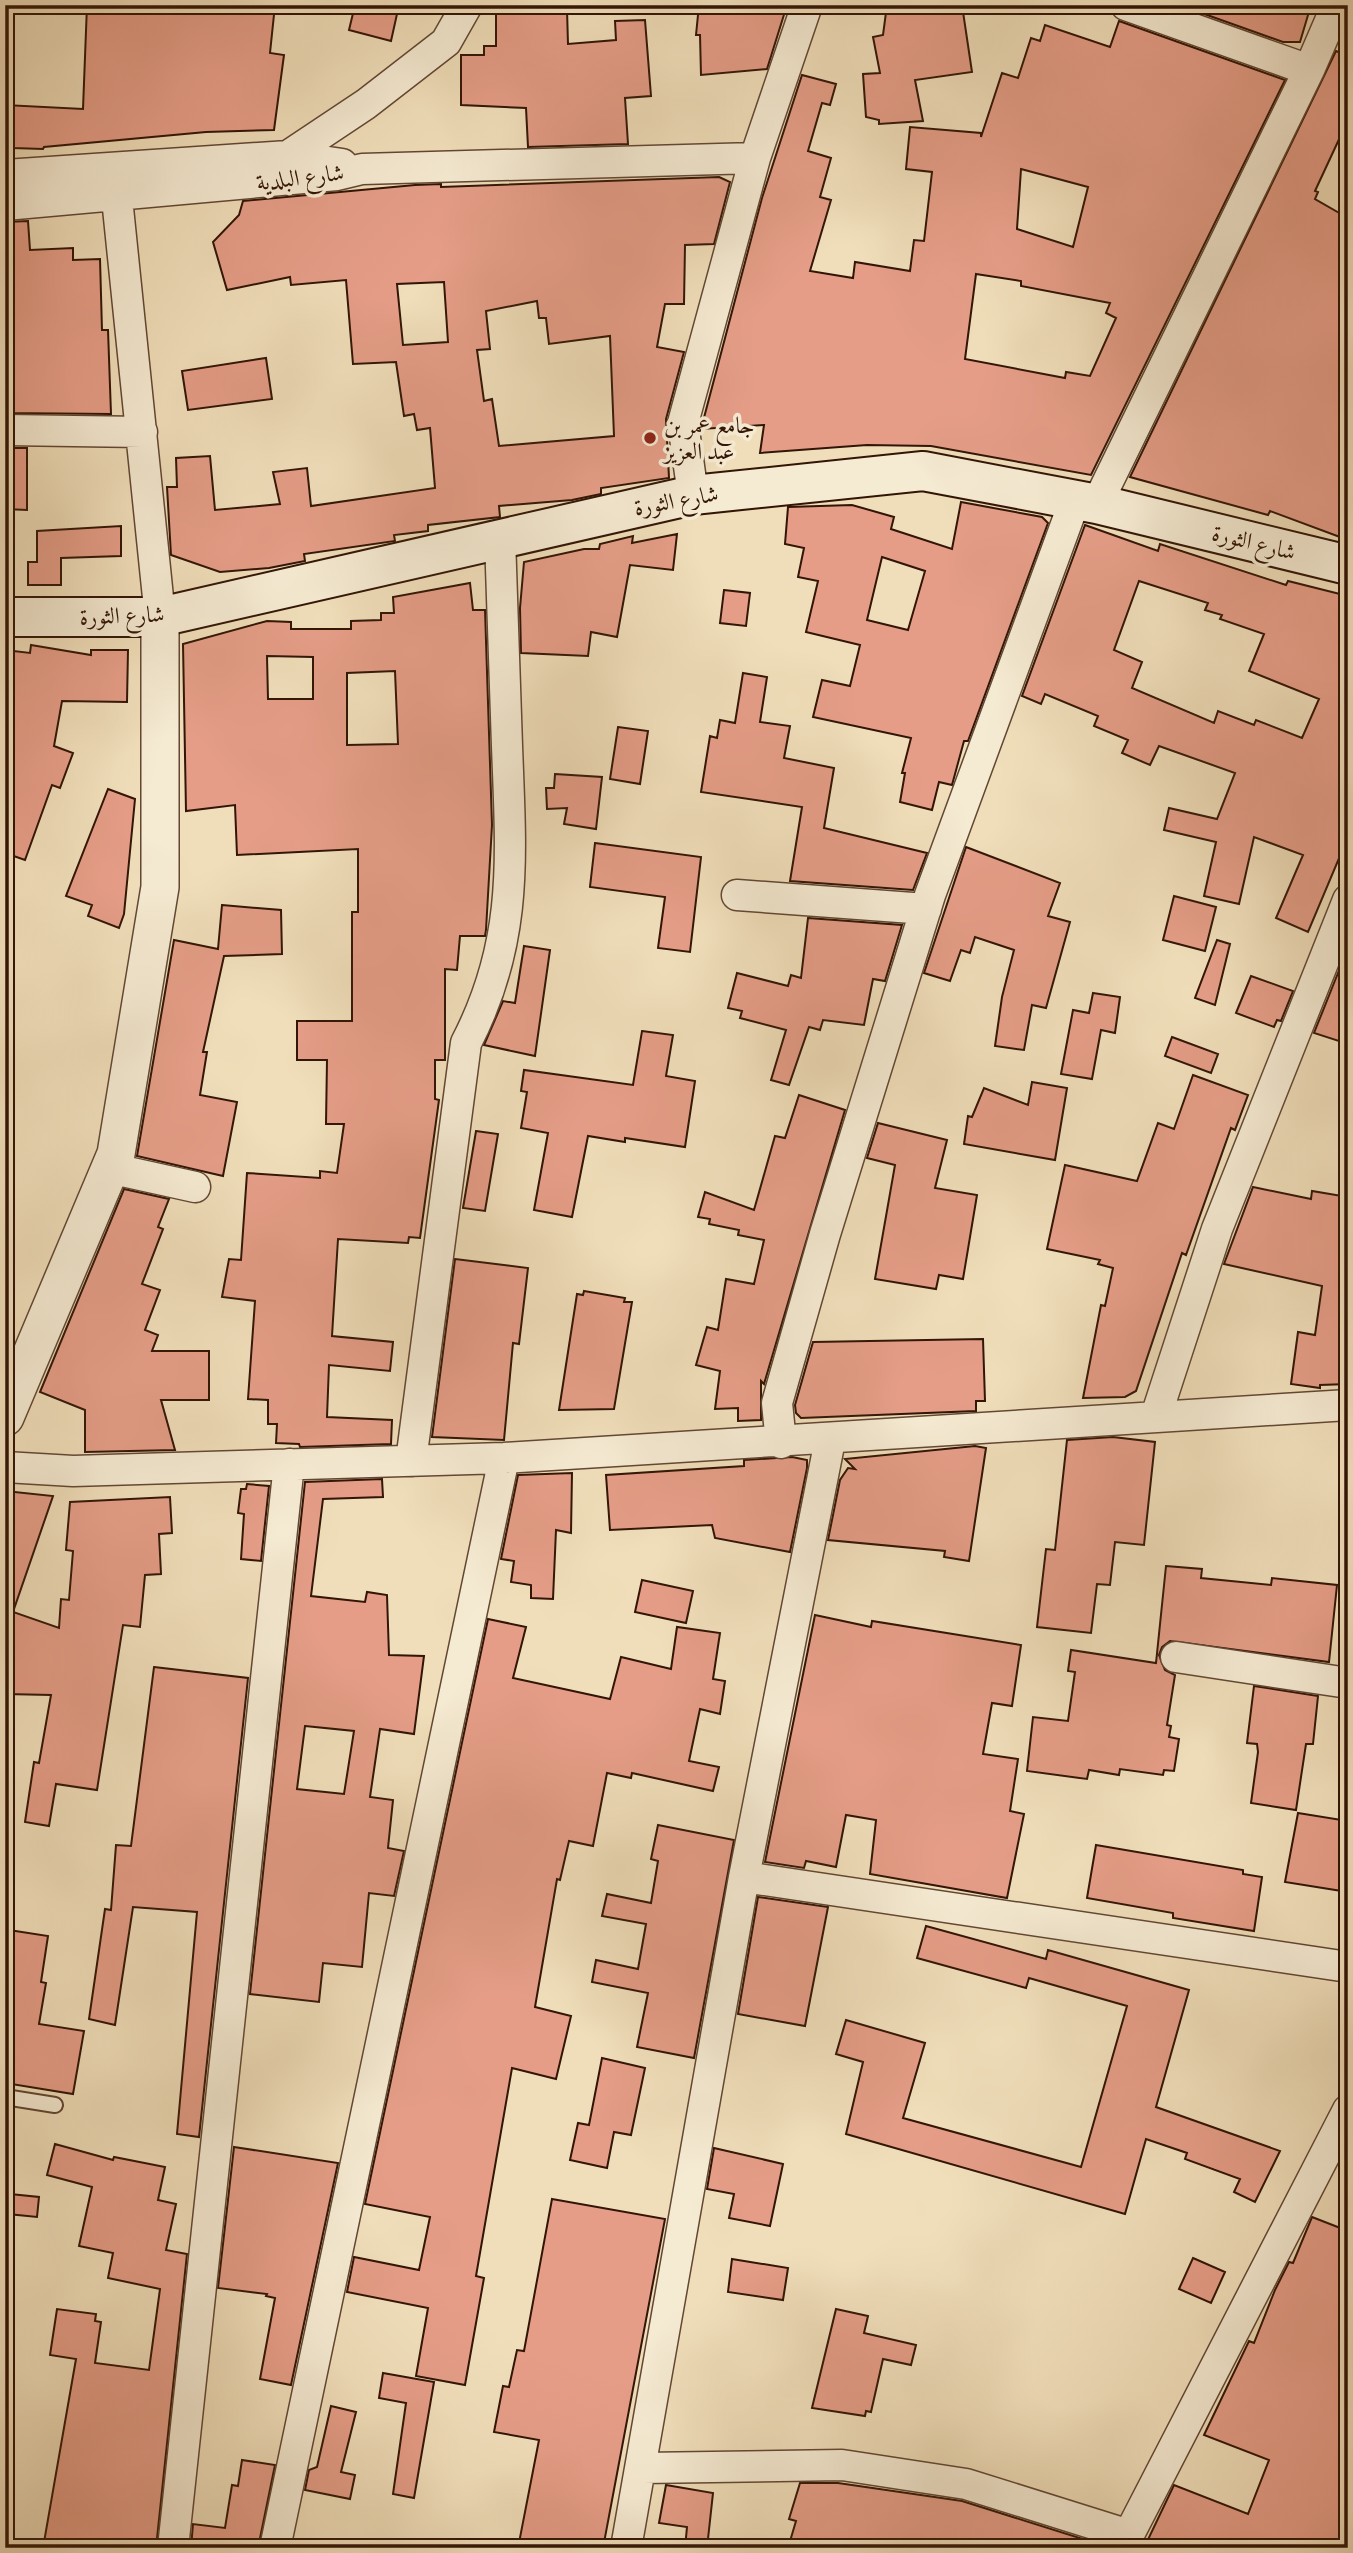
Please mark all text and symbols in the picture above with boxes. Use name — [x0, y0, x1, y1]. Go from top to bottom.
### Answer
street label: شارع البلدية — [255, 159, 346, 202]
place label: جامع عمر بن عبد العزيز — [662, 412, 755, 466]
marker: جامع عمر بن عبد العزيز — [642, 430, 658, 446]
street label: شارع الثورة — [632, 480, 721, 527]
street label: شارع الثورة — [1208, 519, 1298, 572]
street label: شارع الثورة — [79, 601, 165, 636]

